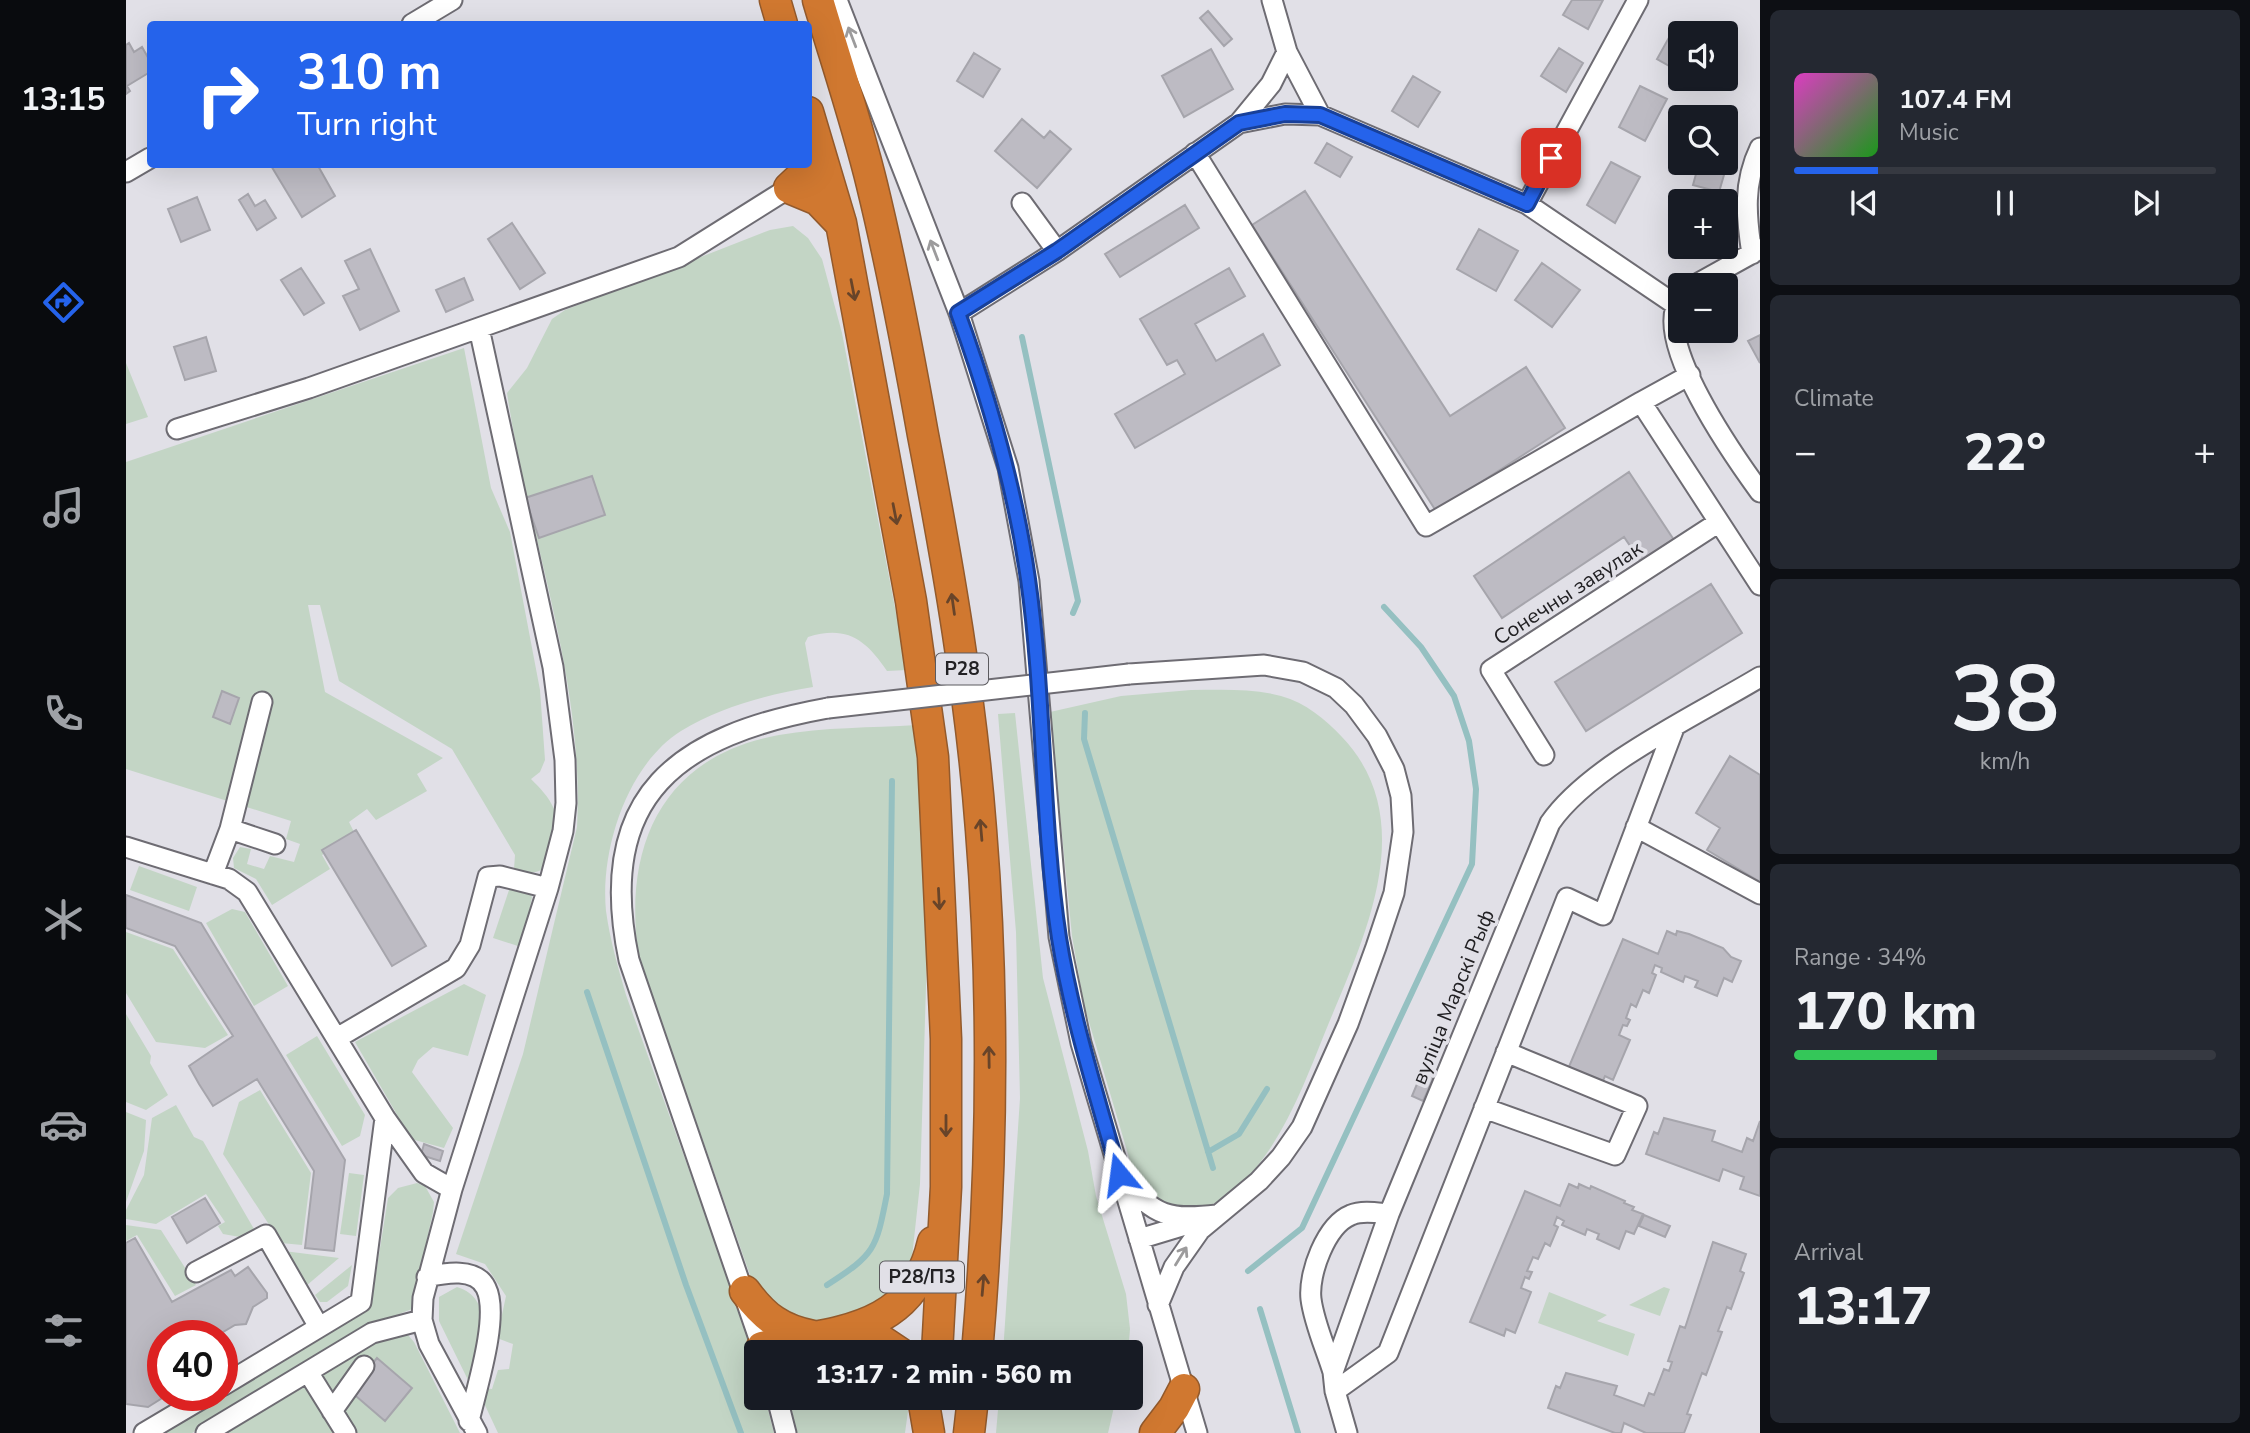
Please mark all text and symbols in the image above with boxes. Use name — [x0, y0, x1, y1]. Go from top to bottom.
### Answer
map controls — [1668, 21, 1738, 343]
button: sound — [1668, 21, 1738, 91]
one-way arrow — [844, 27, 857, 49]
text: 310 m — [297, 39, 441, 106]
icon: right — [182, 49, 273, 140]
text: 13:15 — [21, 78, 105, 121]
text: 107.4 FM — [1899, 82, 2012, 117]
text: Turn right — [297, 103, 437, 146]
button: search — [1668, 105, 1738, 175]
text: Music — [1899, 117, 1959, 148]
pin — [1521, 128, 1581, 188]
icon: arrive — [1532, 139, 1570, 177]
icon: previous — [1845, 184, 1883, 222]
icon: pause — [1986, 184, 2024, 222]
icon: next — [2127, 184, 2165, 222]
button: + — [1668, 189, 1738, 259]
one-way arrow — [927, 239, 939, 261]
button: − — [1668, 273, 1738, 343]
icon: directions — [39, 278, 88, 327]
one-way arrow — [847, 278, 860, 301]
text: Climate — [1794, 383, 1874, 414]
text: 22° — [1964, 417, 2046, 488]
text: − — [1794, 427, 1817, 478]
text: + — [2193, 427, 2216, 478]
icon: music — [39, 483, 88, 532]
one-way arrow — [889, 502, 902, 525]
street label: Сонечны завулак — [1488, 534, 1649, 652]
one-way arrow — [946, 594, 959, 616]
text: 38 — [1950, 638, 2060, 762]
road number: Р28 — [936, 654, 988, 684]
icon: phone — [39, 689, 88, 738]
text: km/h — [1980, 746, 2030, 777]
one-way arrow — [974, 819, 987, 842]
one-way arrow — [933, 887, 946, 910]
icon: climate — [39, 895, 88, 944]
street label: вуліца Марскі Рыф — [1405, 905, 1501, 1089]
text: Range · 34% — [1794, 942, 1926, 973]
text: 170 km — [1794, 976, 1977, 1047]
one-way arrow — [983, 1046, 996, 1069]
icon: car — [39, 1100, 88, 1149]
one-way arrow — [939, 1114, 953, 1137]
position arrow — [1082, 1137, 1156, 1211]
text: Arrival — [1794, 1237, 1863, 1268]
one-way arrow — [1174, 1247, 1189, 1266]
road number: Р28/П3 — [880, 1261, 964, 1292]
text: 13:17 — [1794, 1271, 1932, 1342]
one-way arrow — [977, 1274, 990, 1297]
icon: filters — [39, 1306, 88, 1355]
speed limit sign: 40 — [147, 1320, 238, 1411]
text: 13:17 · 2 min · 560 m — [815, 1357, 1072, 1392]

